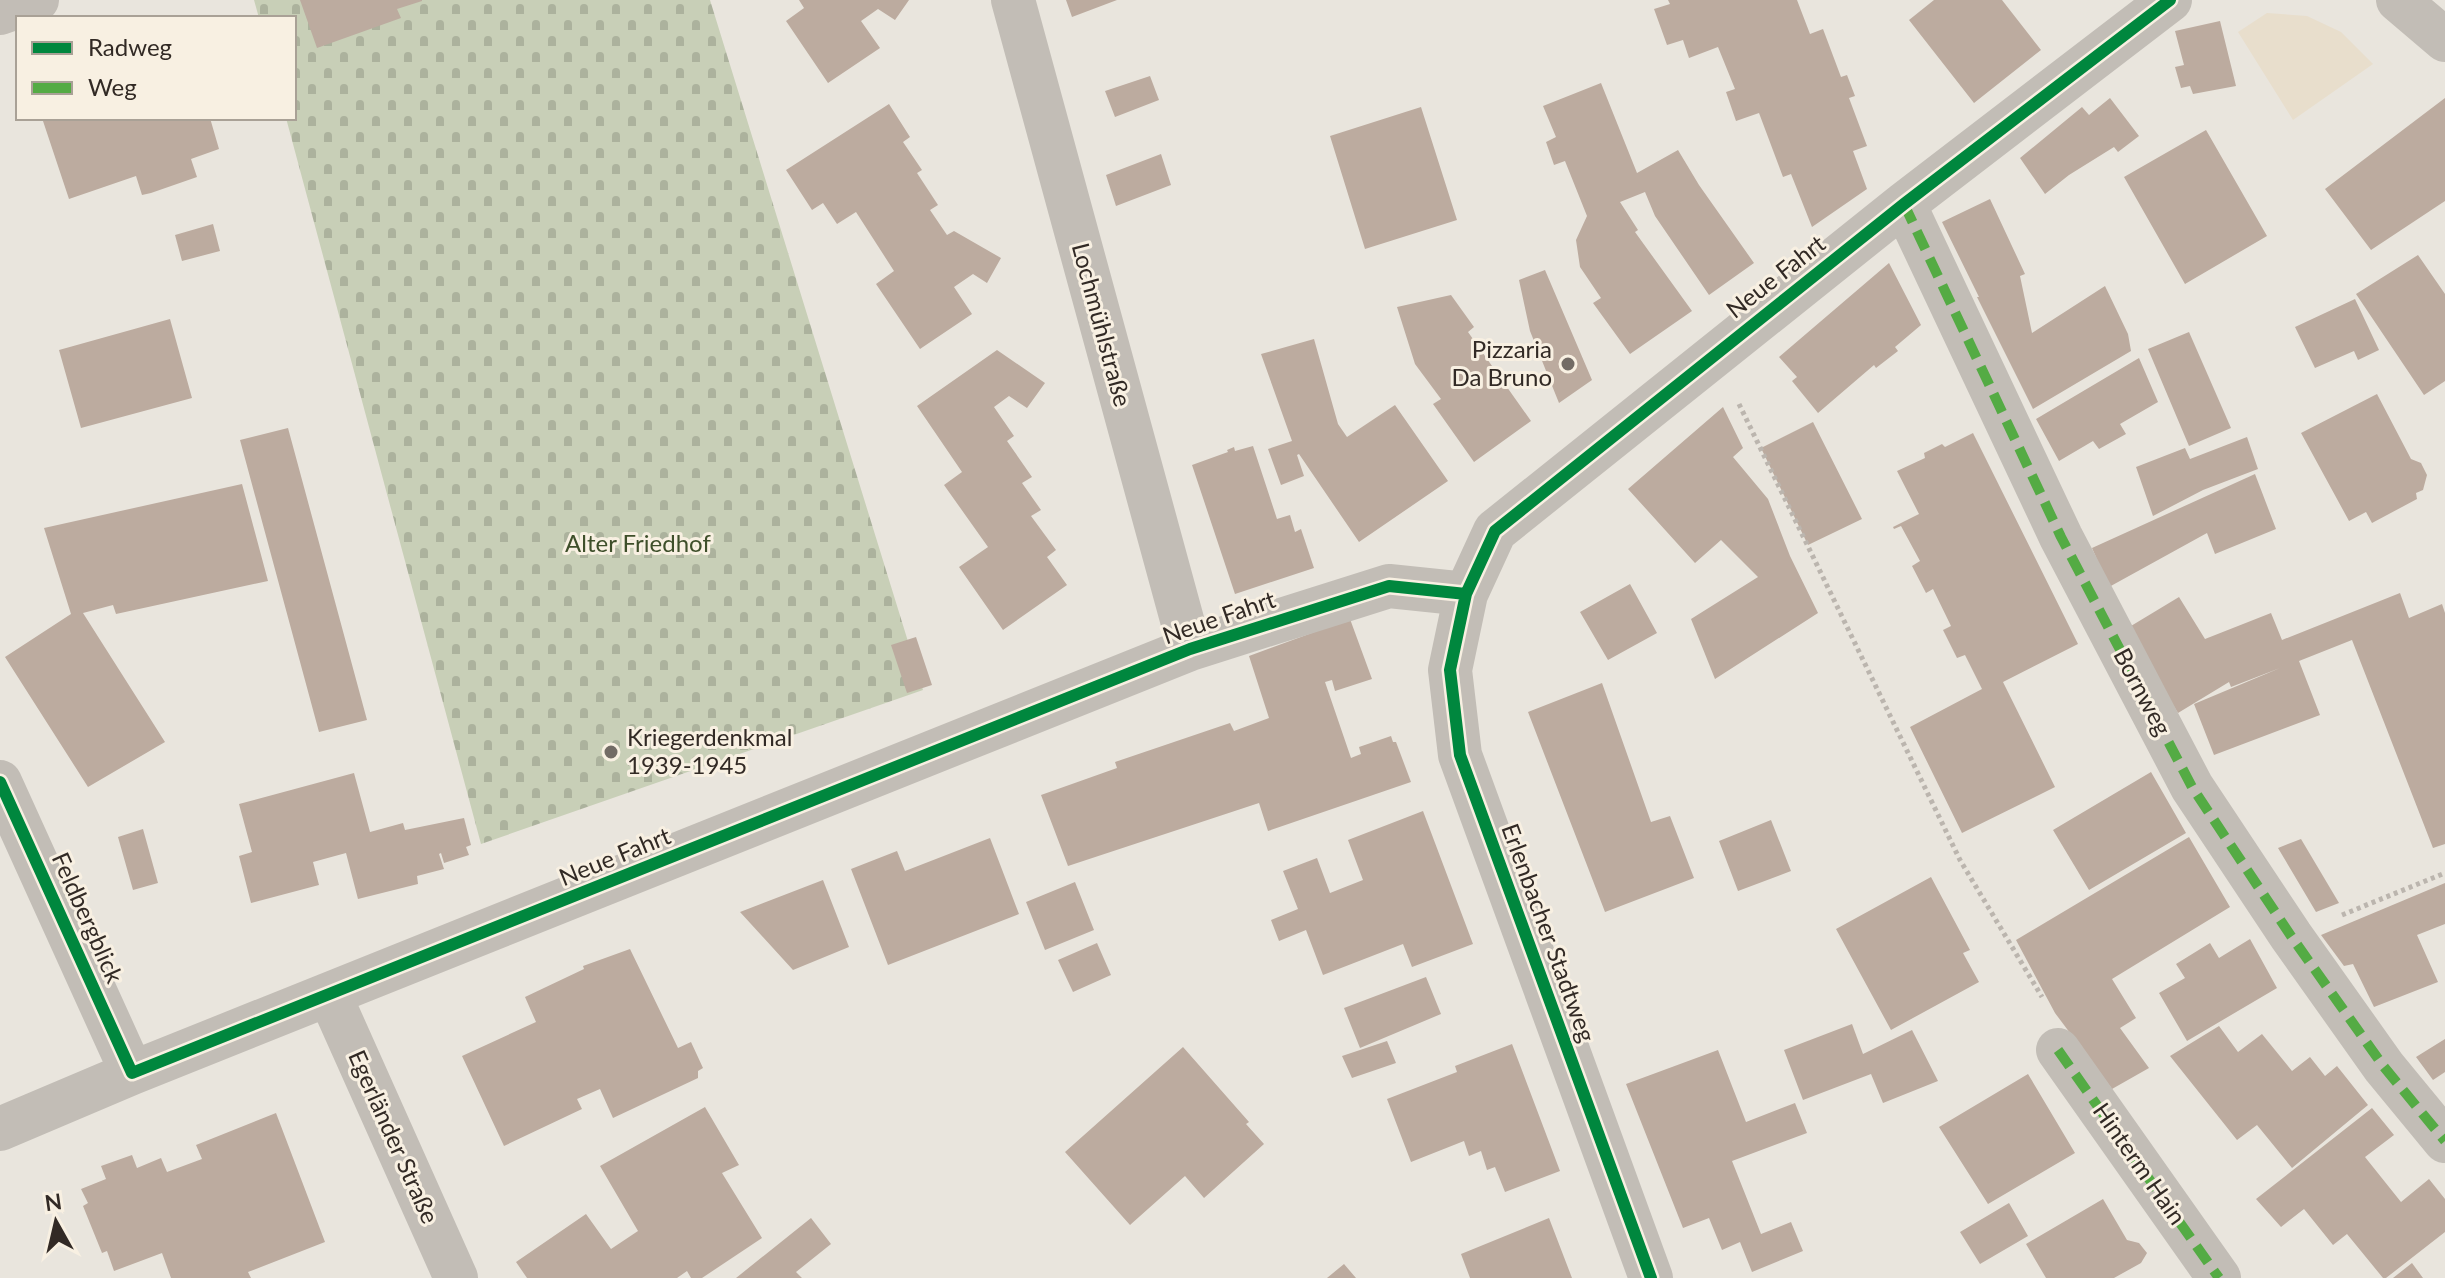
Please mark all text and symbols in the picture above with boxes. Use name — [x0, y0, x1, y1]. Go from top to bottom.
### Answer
legend — [16, 16, 296, 120]
text: Radweg — [88, 32, 172, 61]
text: Weg — [88, 72, 137, 101]
street label: Neue Fahrt — [1720, 228, 1831, 323]
street label: Lochmühlstraße — [1067, 240, 1138, 410]
place label: Pizzaria Da Bruno — [1452, 334, 1552, 391]
marker: Pizzaria Da Bruno — [1559, 355, 1577, 373]
park label: Alter Friedhof — [565, 528, 711, 557]
street label: Neue Fahrt — [1158, 584, 1279, 649]
street label: Bornweg — [2108, 643, 2178, 740]
place label: Kriegerdenkmal 1939-1945 — [627, 722, 792, 779]
marker: Kriegerdenkmal 1939-1945 — [602, 743, 620, 761]
street label: Erlenbacher Stadtweg — [1496, 819, 1602, 1046]
street label: Neue Fahrt — [555, 820, 675, 891]
street label: Feldbergblick — [47, 848, 130, 988]
street label: Egerländer Straße — [343, 1045, 446, 1228]
street label: Hinterm Hain — [2088, 1097, 2193, 1230]
north arrow — [16, 1182, 96, 1262]
text: N — [43, 1187, 63, 1216]

